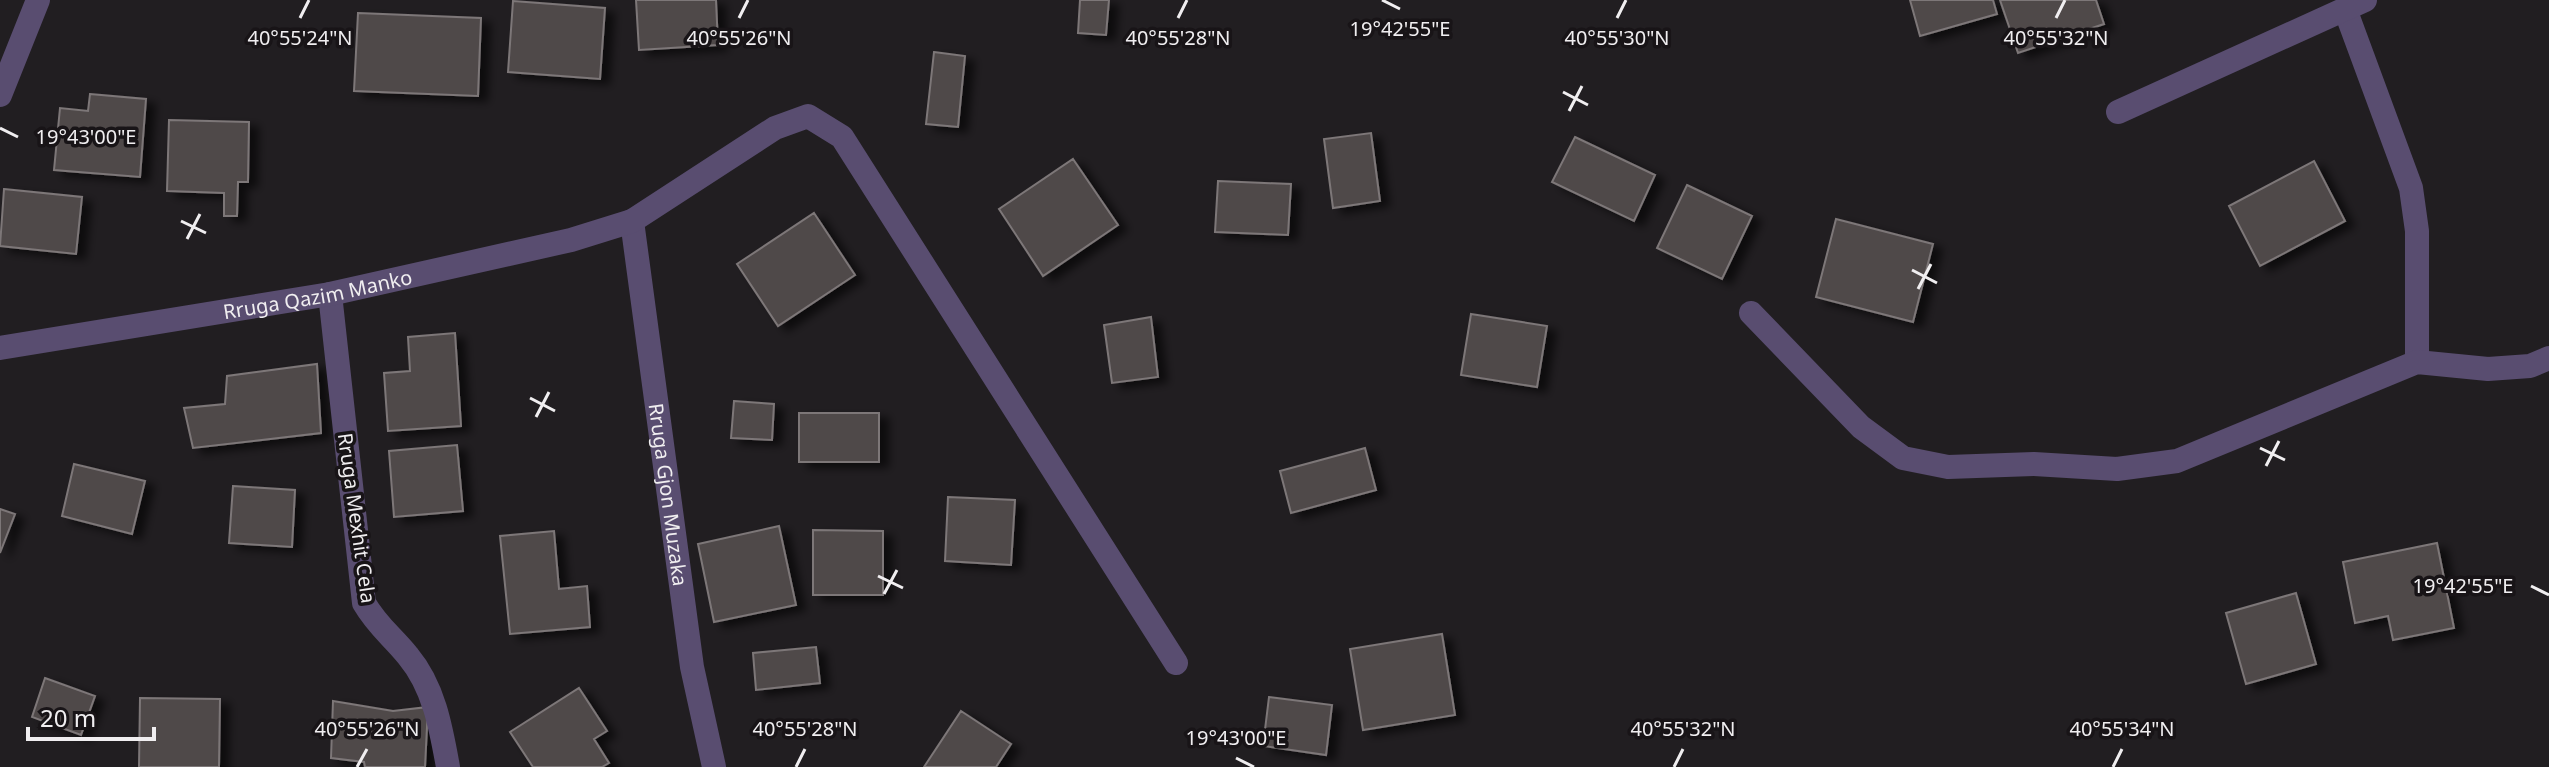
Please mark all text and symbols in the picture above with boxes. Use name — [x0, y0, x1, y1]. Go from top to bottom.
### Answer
text: 19°42'55"E — [1350, 15, 1450, 42]
text: 40°55'24"N — [247, 24, 353, 51]
text: 40°55'26"N — [686, 24, 792, 51]
text: 40°55'28"N — [1125, 24, 1231, 51]
text: 40°55'30"N — [1564, 24, 1670, 51]
text: 40°55'32"N — [2003, 24, 2109, 51]
text: 19°43'00"E — [36, 123, 136, 150]
street label: Rruga Qazim Manko — [221, 263, 414, 325]
street label: Rruga Gjon Muzaka — [643, 401, 694, 588]
street label: Rruga Mexhit Cela — [332, 431, 382, 605]
text: 19°42'55"E — [2413, 572, 2513, 599]
scale bar — [28, 691, 154, 741]
text: 20 m — [40, 701, 96, 734]
text: 40°55'26"N — [314, 715, 420, 742]
text: 40°55'28"N — [752, 715, 858, 742]
text: 40°55'32"N — [1630, 715, 1736, 742]
text: 40°55'34"N — [2069, 715, 2175, 742]
text: 19°43'00"E — [1186, 724, 1286, 751]

